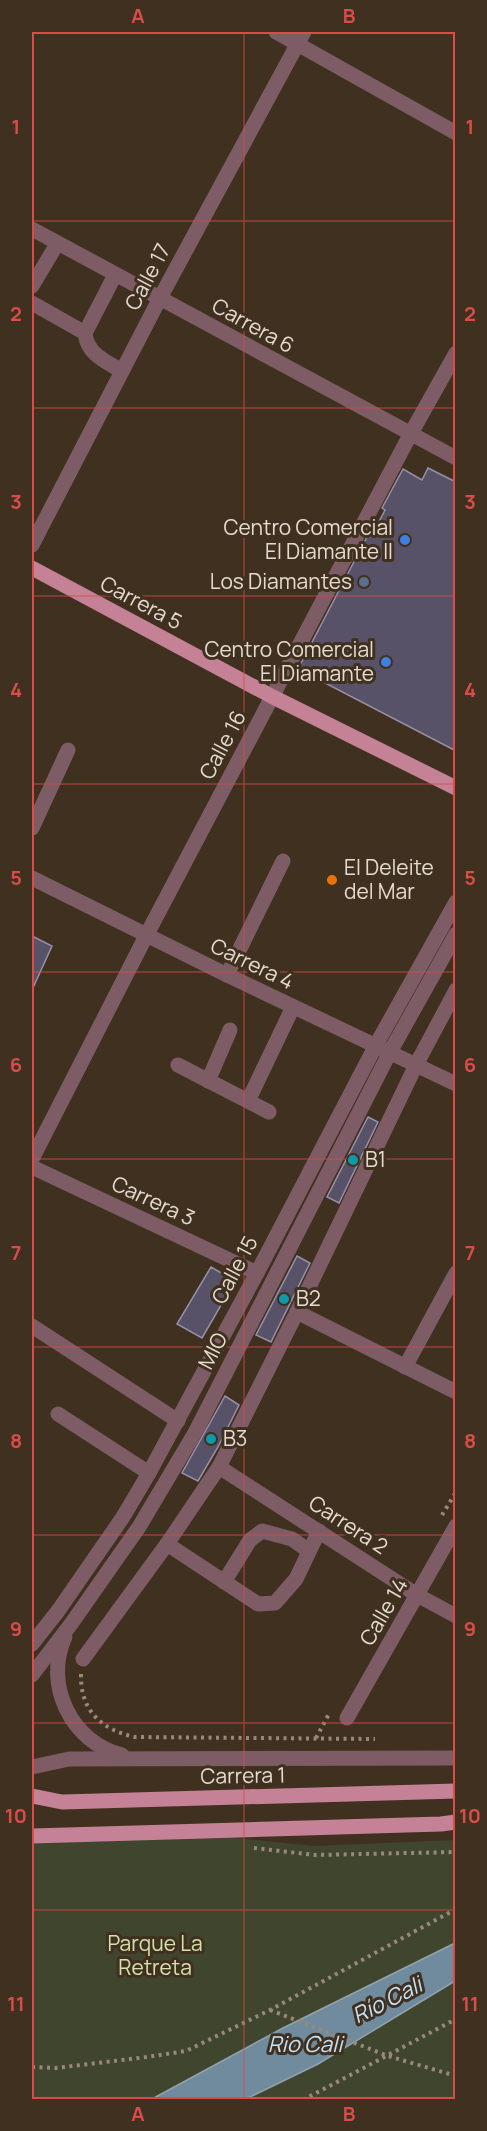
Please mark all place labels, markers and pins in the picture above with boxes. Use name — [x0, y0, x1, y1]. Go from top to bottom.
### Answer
place label: Centro Comercial El Diamante II — [224, 513, 393, 565]
marker: Centro Comercial El Diamante II — [398, 533, 412, 547]
place label: Los Diamantes — [210, 567, 352, 595]
marker: Los Diamantes — [357, 575, 371, 589]
place label: Centro Comercial El Diamante — [205, 635, 374, 687]
marker: Centro Comercial El Diamante — [379, 655, 393, 669]
place label: El Deleite del Mar — [344, 853, 434, 905]
marker: El Deleite del Mar — [325, 873, 339, 887]
place label: B1 — [365, 1145, 386, 1173]
marker: B1 — [346, 1153, 360, 1167]
place label: B2 — [296, 1284, 321, 1312]
marker: B2 — [277, 1292, 291, 1306]
place label: B3 — [223, 1424, 248, 1452]
marker: B3 — [204, 1432, 218, 1446]

